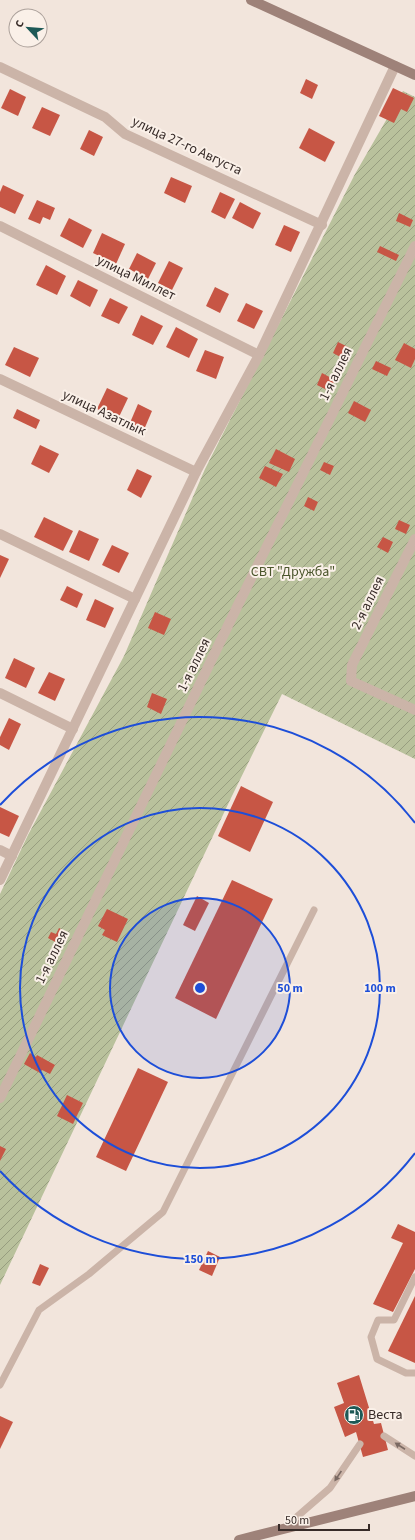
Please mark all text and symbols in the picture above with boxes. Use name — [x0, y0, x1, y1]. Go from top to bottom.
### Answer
north arrow — [8, 8, 48, 48]
text: С — [11, 17, 28, 30]
street label: улица 27-го Августа — [129, 112, 245, 180]
street label: улица Миллет — [93, 250, 179, 306]
street label: 1-я аллея — [314, 344, 358, 404]
street label: улица Азатлык — [59, 385, 149, 441]
park label: СВТ "Дружба" — [251, 562, 335, 582]
street label: 2-я аллея — [346, 573, 390, 633]
street label: 1-я аллея — [172, 635, 216, 695]
street label: 1-я аллея — [30, 927, 74, 987]
text: 50 m — [277, 980, 303, 997]
text: 100 m — [364, 980, 396, 997]
centre of rings — [193, 981, 207, 995]
text: 150 m — [184, 1251, 216, 1268]
fuel station icon: Веста — [343, 1404, 365, 1426]
place label: Веста — [368, 1405, 403, 1425]
one-way arrow — [394, 1442, 405, 1450]
one-way arrow — [334, 1471, 342, 1481]
scale bar — [279, 1506, 369, 1532]
text: 50 m — [285, 1512, 309, 1529]

